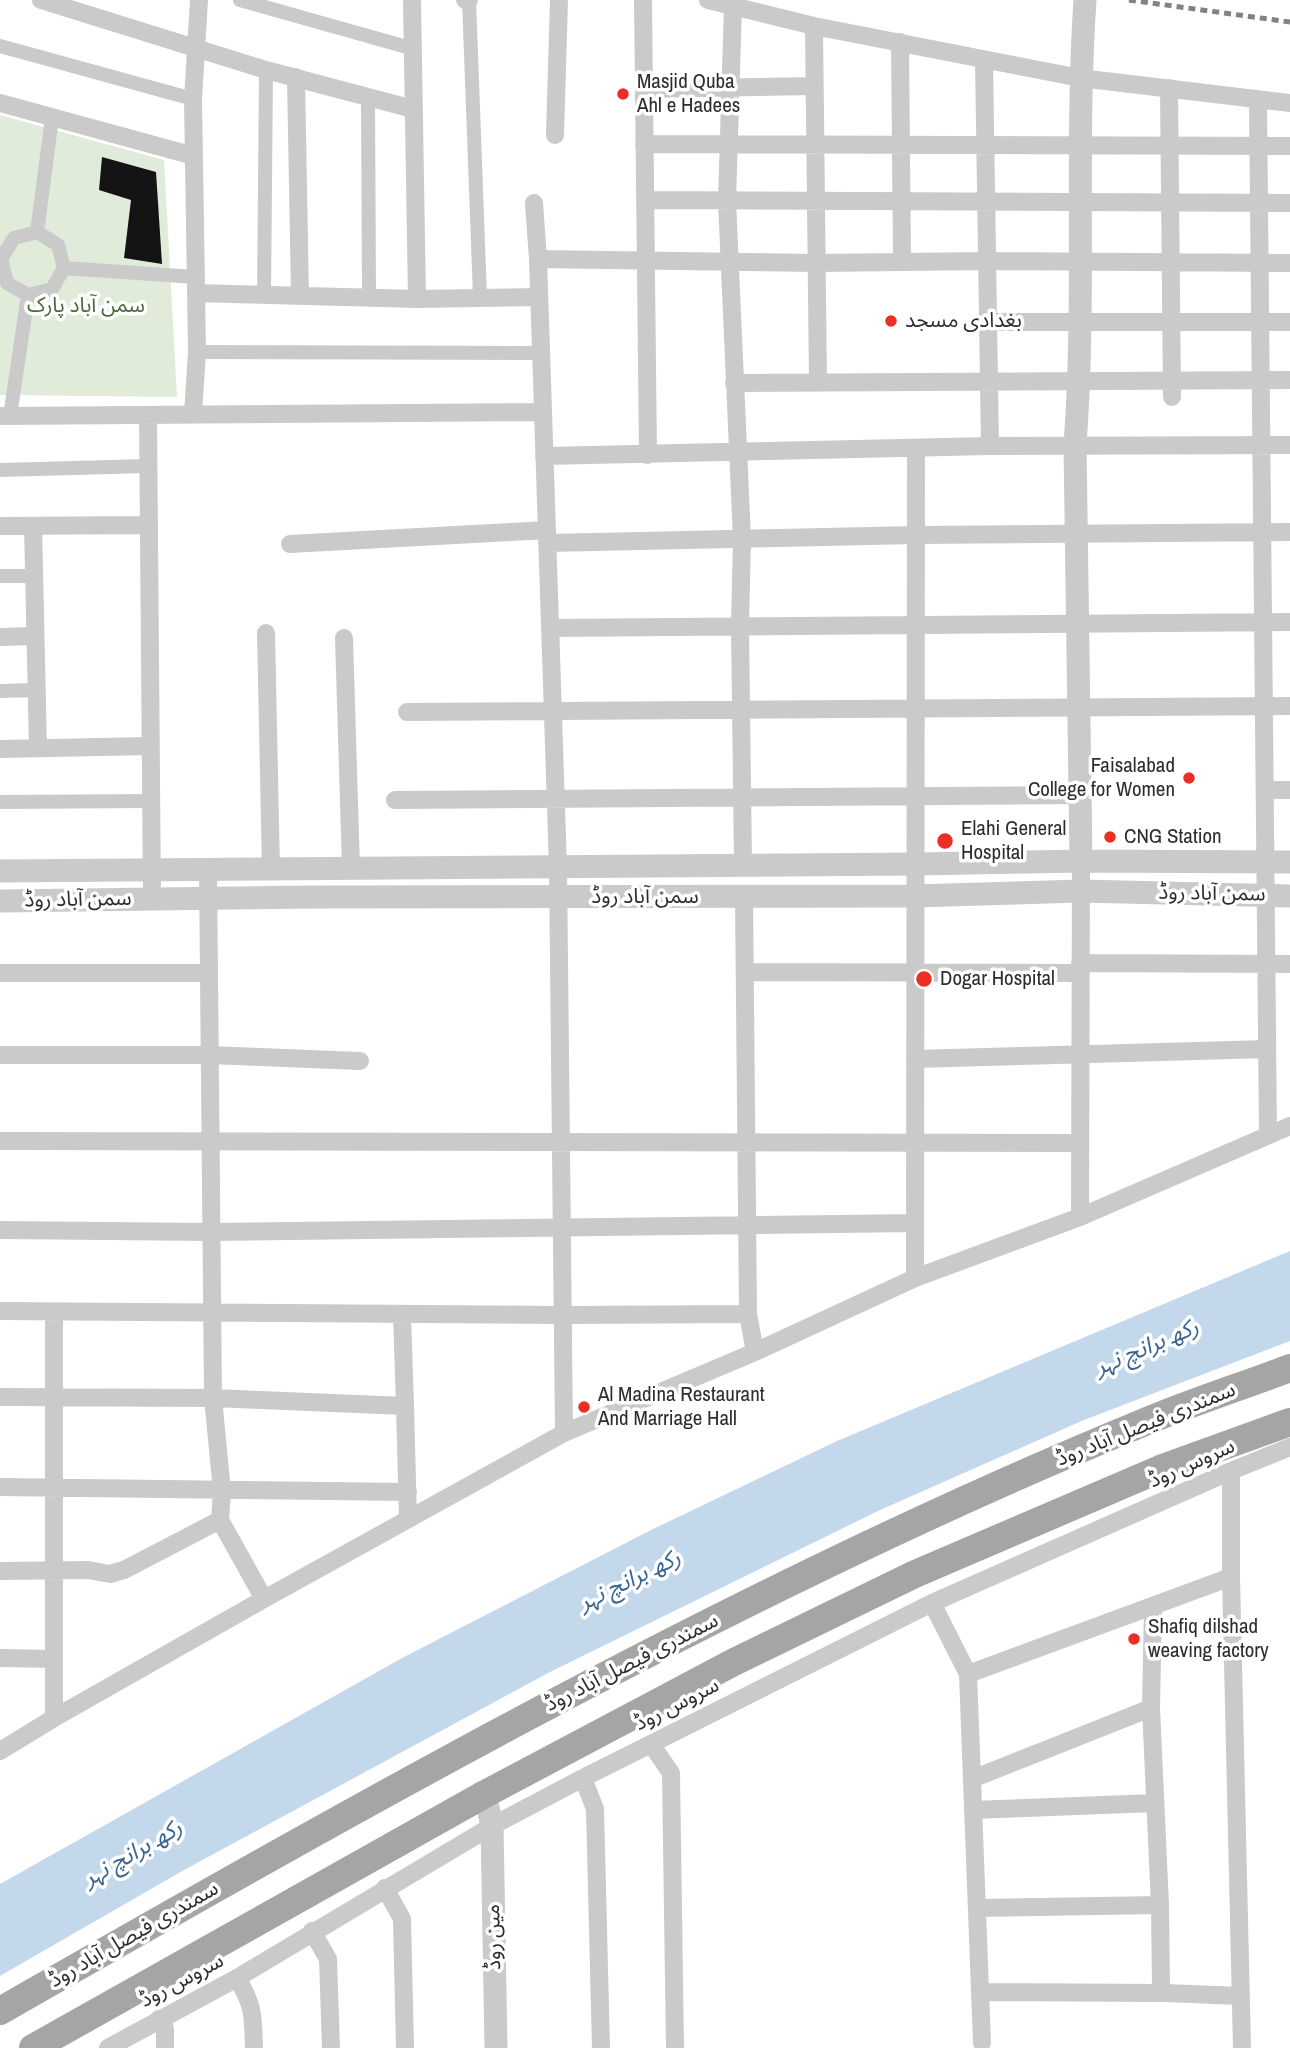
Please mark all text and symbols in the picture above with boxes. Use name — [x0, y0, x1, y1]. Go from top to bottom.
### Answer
place label: Masjid Quba Ahl e Hadees — [637, 69, 740, 119]
marker: Masjid Quba Ahl e Hadees — [615, 86, 631, 102]
park label: سمن آباد پارک — [27, 293, 145, 319]
place label: بغدادی مسجد — [905, 308, 1022, 334]
marker: بغدادی مسجد — [883, 313, 899, 329]
place label: Faisalabad College for Women — [1028, 753, 1175, 803]
marker: Faisalabad College for Women — [1181, 770, 1197, 786]
place label: Elahi General Hospital — [961, 816, 1066, 866]
place label: CNG Station — [1124, 824, 1222, 850]
marker: CNG Station — [1102, 829, 1118, 845]
marker: Elahi General Hospital — [935, 831, 955, 851]
street label: سمن آباد روڈ — [1158, 880, 1266, 908]
street label: سمن آباد روڈ — [591, 884, 699, 910]
street label: سمن آباد روڈ — [24, 886, 132, 914]
place label: Dogar Hospital — [940, 966, 1055, 992]
marker: Dogar Hospital — [914, 969, 934, 989]
water label: رکھ برانچ نہر — [1091, 1314, 1203, 1382]
street label: سمندری فیصل آباد روڈ — [1053, 1377, 1239, 1473]
place label: Al Madina Restaurant And Marriage Hall — [598, 1382, 765, 1432]
marker: Al Madina Restaurant And Marriage Hall — [576, 1399, 592, 1415]
street label: سروس روڈ — [1145, 1434, 1239, 1494]
water label: رکھ برانچ نہر — [575, 1545, 685, 1617]
street label: سمندری فیصل آباد روڈ — [541, 1608, 723, 1718]
place label: Shafiq dilshad weaving factory — [1148, 1614, 1269, 1664]
marker: Shafiq dilshad weaving factory — [1126, 1631, 1142, 1647]
street label: سروس روڈ — [631, 1673, 723, 1737]
water label: رکھ برانچ نہر — [79, 1815, 187, 1893]
street label: سمندری فیصل آباد روڈ — [45, 1876, 223, 1994]
street label: مین روڈ — [481, 1904, 507, 1970]
street label: سروس روڈ — [136, 1948, 228, 2014]

